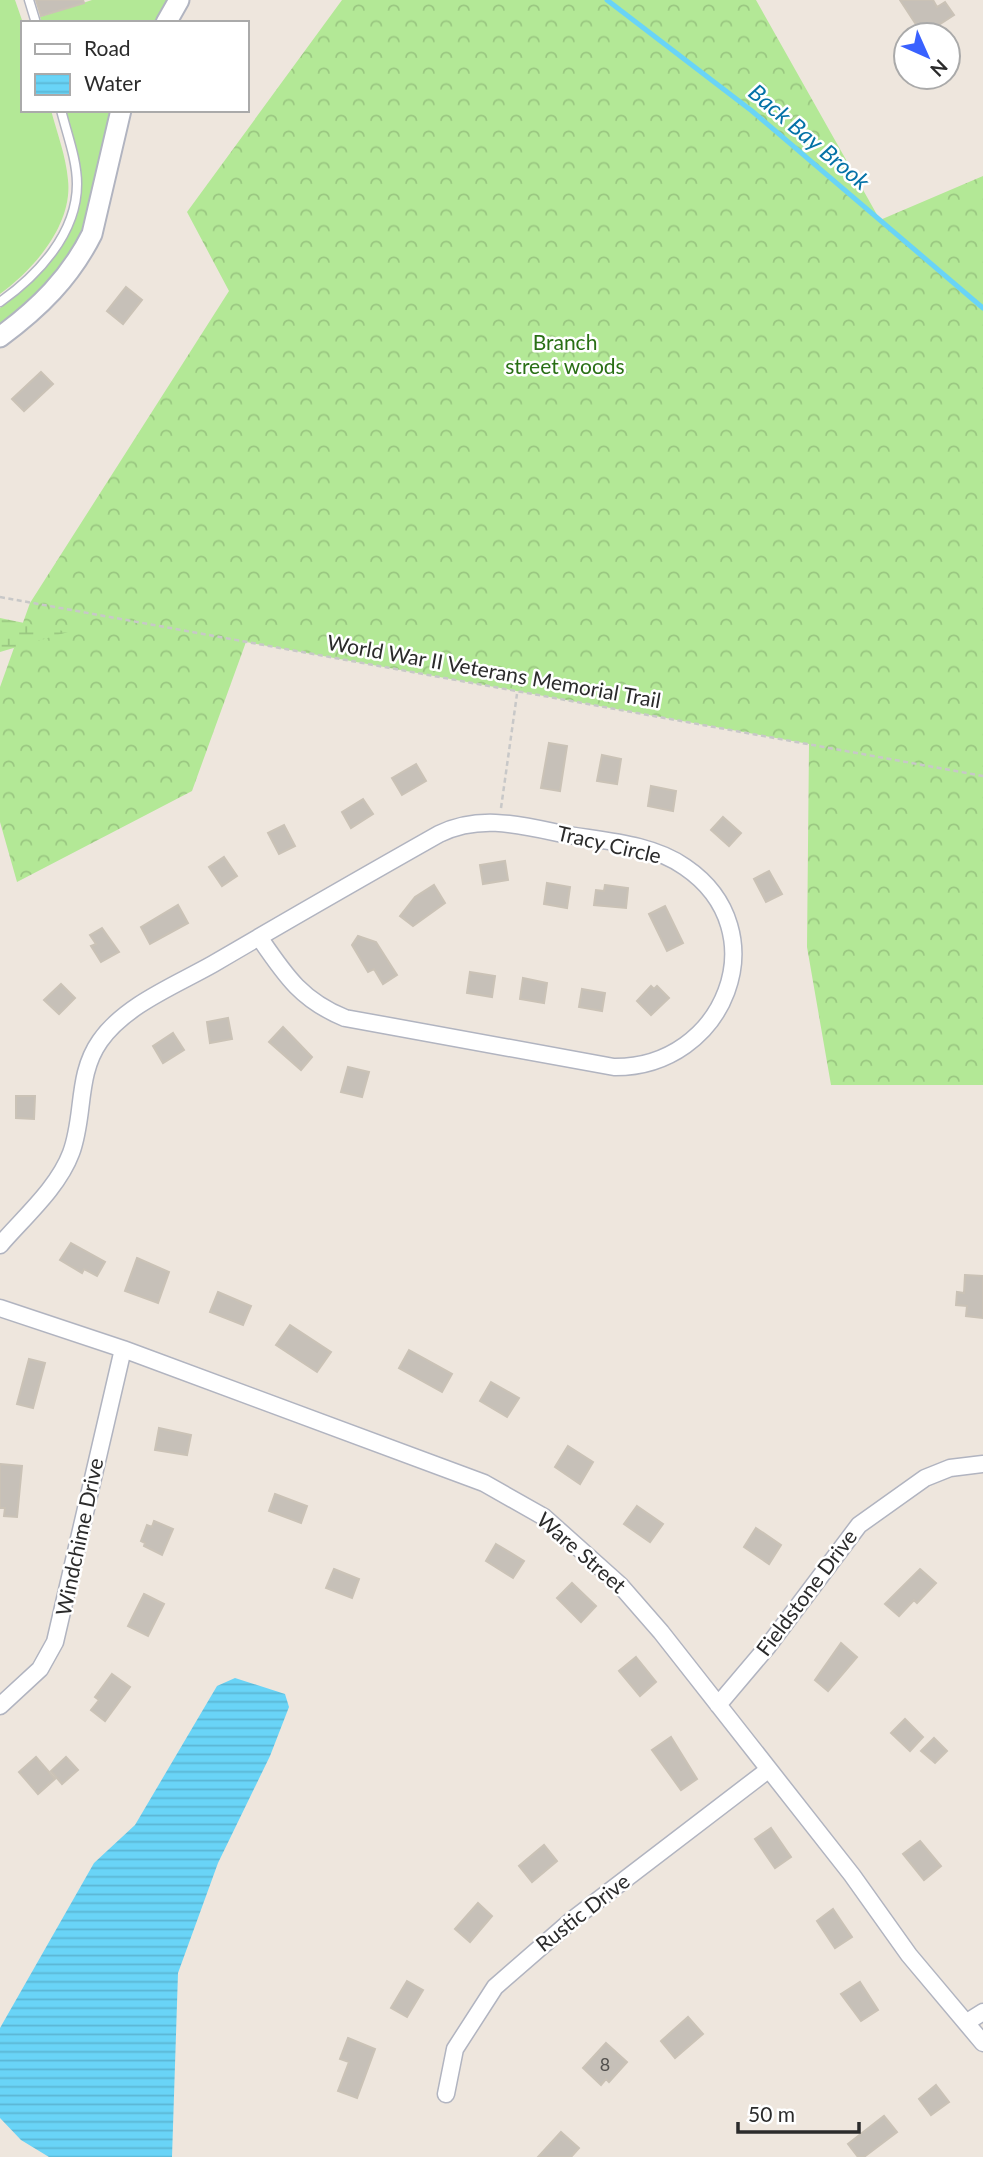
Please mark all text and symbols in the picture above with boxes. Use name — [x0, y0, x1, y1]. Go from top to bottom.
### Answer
legend — [21, 21, 248, 112]
north arrow — [892, 21, 962, 91]
text: Road — [84, 35, 131, 60]
text: N — [926, 55, 953, 82]
text: Water — [84, 70, 141, 95]
water label: Back Bay Brook — [743, 78, 877, 196]
park label: Branch street woods — [505, 329, 625, 378]
street label: World War II Veterans Memorial Trail — [325, 629, 663, 712]
street label: Tracy Circle — [555, 819, 664, 868]
street label: Windchime Drive — [50, 1455, 107, 1618]
street label: Ware Street — [532, 1506, 632, 1598]
street label: Fieldstone Drive — [750, 1524, 861, 1660]
street label: Rustic Drive — [530, 1868, 634, 1956]
house number: 8 — [600, 2053, 610, 2075]
scale bar — [738, 2090, 859, 2134]
text: 50 m — [748, 2101, 795, 2126]

